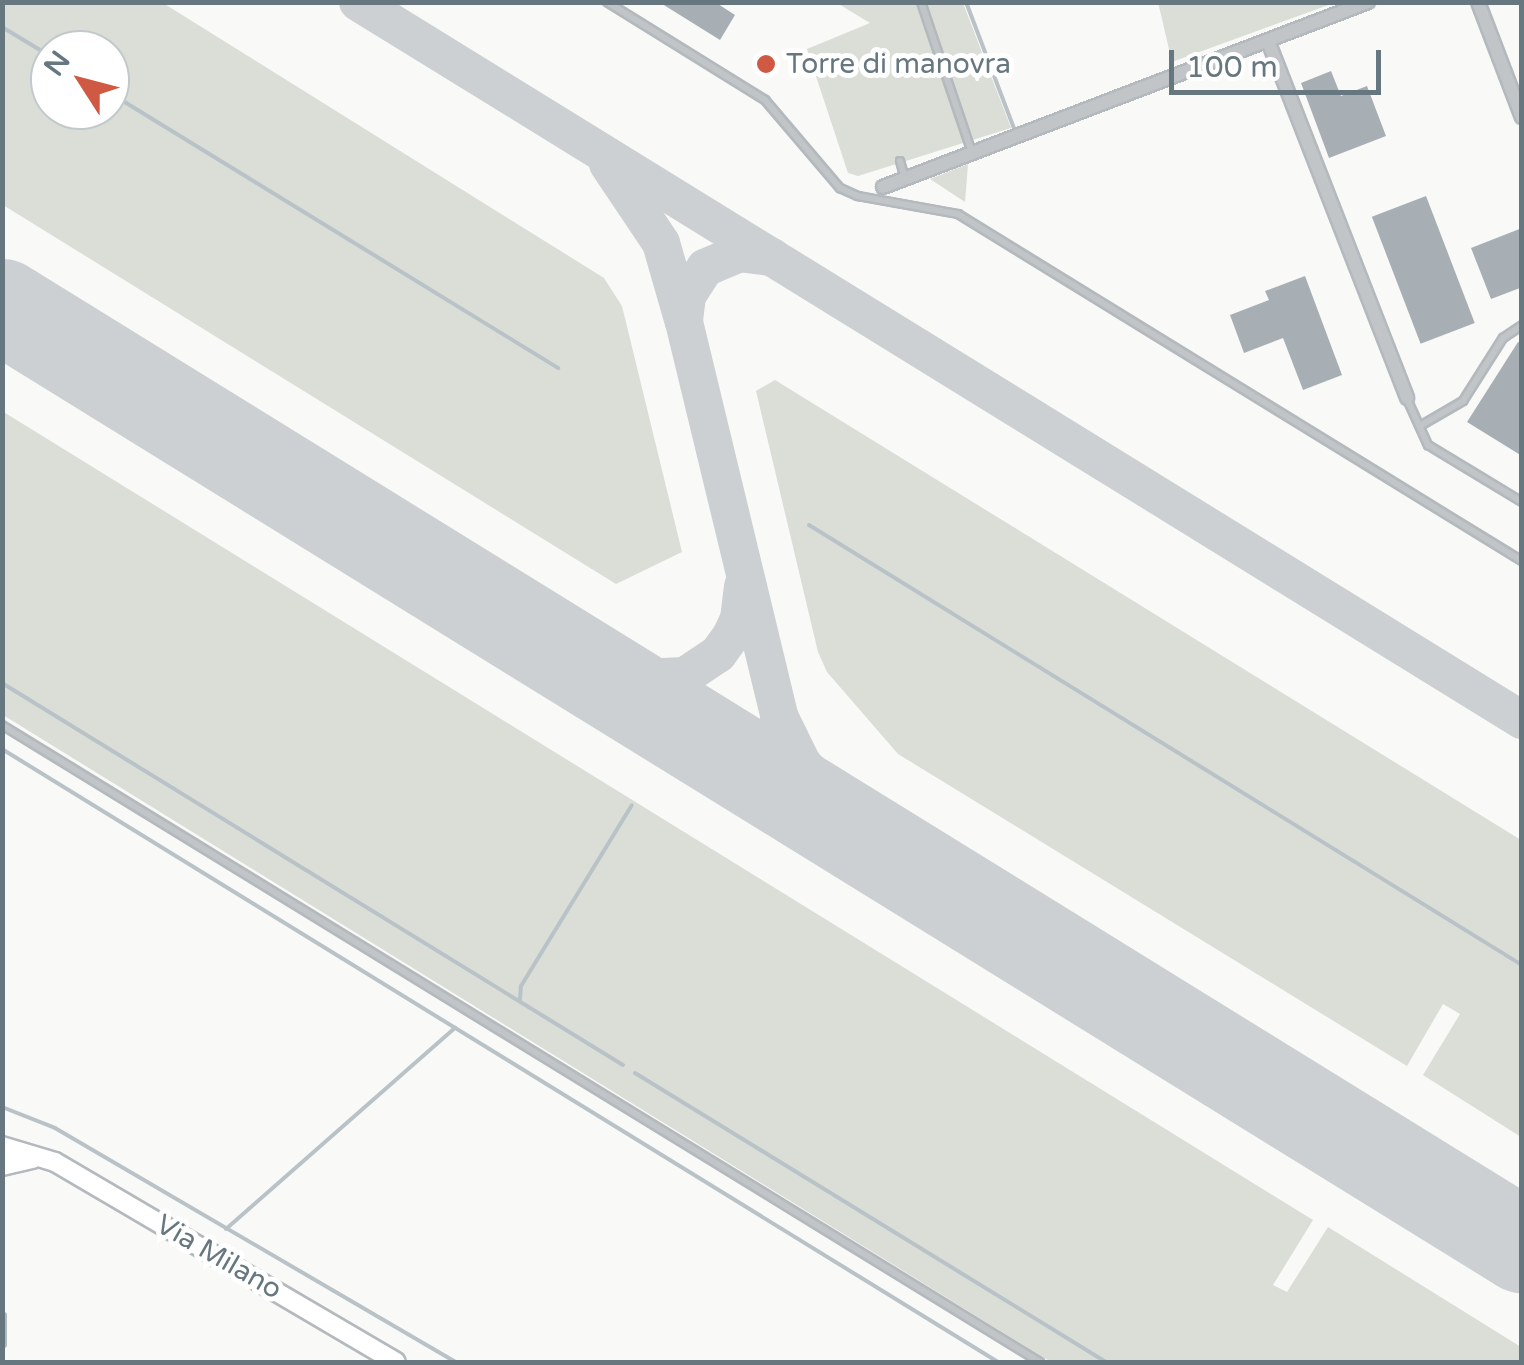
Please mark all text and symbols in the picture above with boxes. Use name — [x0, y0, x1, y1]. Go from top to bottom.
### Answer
north arrow — [30, 30, 130, 130]
scale bar — [1174, 30, 1386, 92]
text: N — [37, 44, 78, 83]
place label: Torre di manovra — [786, 47, 1011, 81]
text: 100 m — [1186, 49, 1278, 86]
marker: Torre di manovra — [755, 53, 777, 75]
street label: Via Milano — [150, 1208, 288, 1306]

